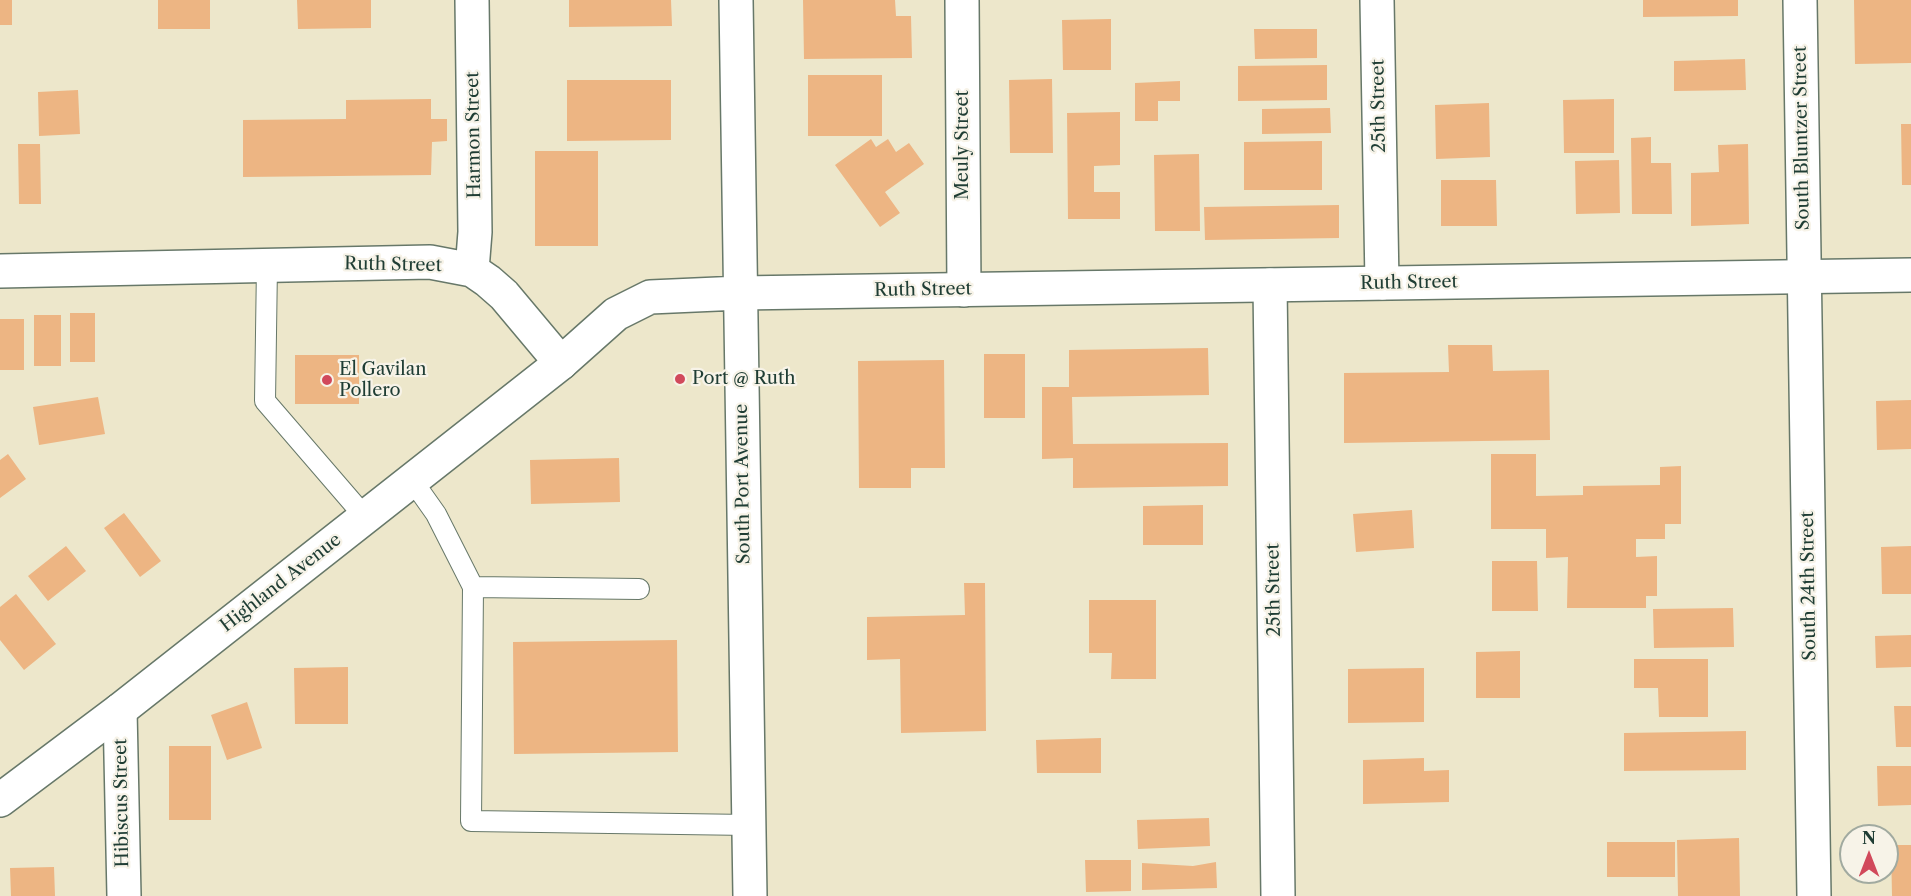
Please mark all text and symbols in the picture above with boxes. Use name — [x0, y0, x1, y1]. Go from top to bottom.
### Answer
street label: South Bluntzer Street — [1790, 46, 1814, 230]
street label: 25th Street — [1367, 59, 1391, 153]
street label: Harmon Street — [462, 71, 486, 199]
street label: Meuly Street — [952, 90, 974, 200]
street label: Ruth Street — [344, 253, 442, 277]
street label: Ruth Street — [1360, 271, 1458, 295]
street label: Ruth Street — [874, 278, 972, 302]
place label: El Gavilan Pollero — [339, 359, 426, 401]
place label: Port @ Ruth — [692, 368, 796, 390]
marker: Port @ Ruth — [673, 372, 687, 386]
marker: El Gavilan Pollero — [320, 373, 334, 387]
street label: South Port Avenue — [731, 404, 755, 564]
street label: South 24th Street — [1797, 511, 1821, 661]
street label: Highland Avenue — [216, 529, 346, 637]
street label: 25th Street — [1262, 543, 1286, 637]
street label: Hibiscus Street — [110, 738, 134, 868]
north arrow — [1839, 824, 1899, 884]
text: N — [1862, 828, 1876, 848]

